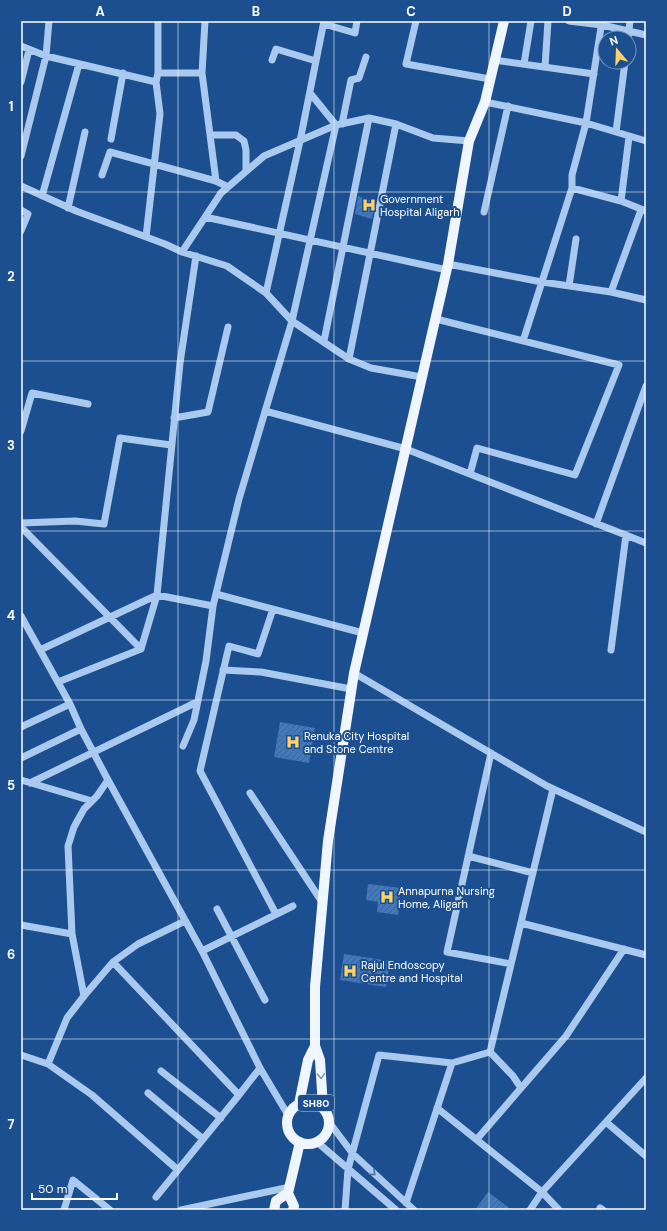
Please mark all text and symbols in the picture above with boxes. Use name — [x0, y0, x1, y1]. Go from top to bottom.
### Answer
text: A — [95, 3, 105, 20]
text: B — [252, 3, 260, 20]
text: C — [406, 3, 416, 20]
text: D — [562, 3, 572, 20]
north arrow — [597, 30, 637, 70]
text: N — [608, 33, 620, 48]
text: 1 — [9, 98, 13, 115]
place label: Government Hospital Aligarh — [380, 192, 460, 219]
hospital icon: Government Hospital Aligarh — [361, 197, 377, 213]
text: 2 — [7, 268, 15, 285]
text: 3 — [7, 437, 15, 454]
text: 4 — [7, 607, 15, 624]
place label: Renuka City Hospital and Stone Centre — [304, 729, 409, 756]
hospital icon: Renuka City Hospital and Stone Centre — [285, 734, 301, 750]
text: 5 — [7, 777, 15, 794]
place label: Annapurna Nursing Home, Aligarh — [398, 884, 495, 911]
hospital icon: Annapurna Nursing Home, Aligarh — [379, 889, 395, 905]
text: 6 — [7, 946, 15, 963]
place label: Rajul Endoscopy Centre and Hospital — [361, 958, 463, 985]
hospital icon: Rajul Endoscopy Centre and Hospital — [342, 963, 358, 979]
one-way arrow — [316, 1073, 325, 1079]
road number: SH80 — [298, 1095, 334, 1111]
text: 7 — [8, 1116, 15, 1133]
one-way arrow — [368, 1168, 376, 1175]
scale bar — [32, 1175, 117, 1201]
text: 50 m — [38, 1181, 67, 1197]

